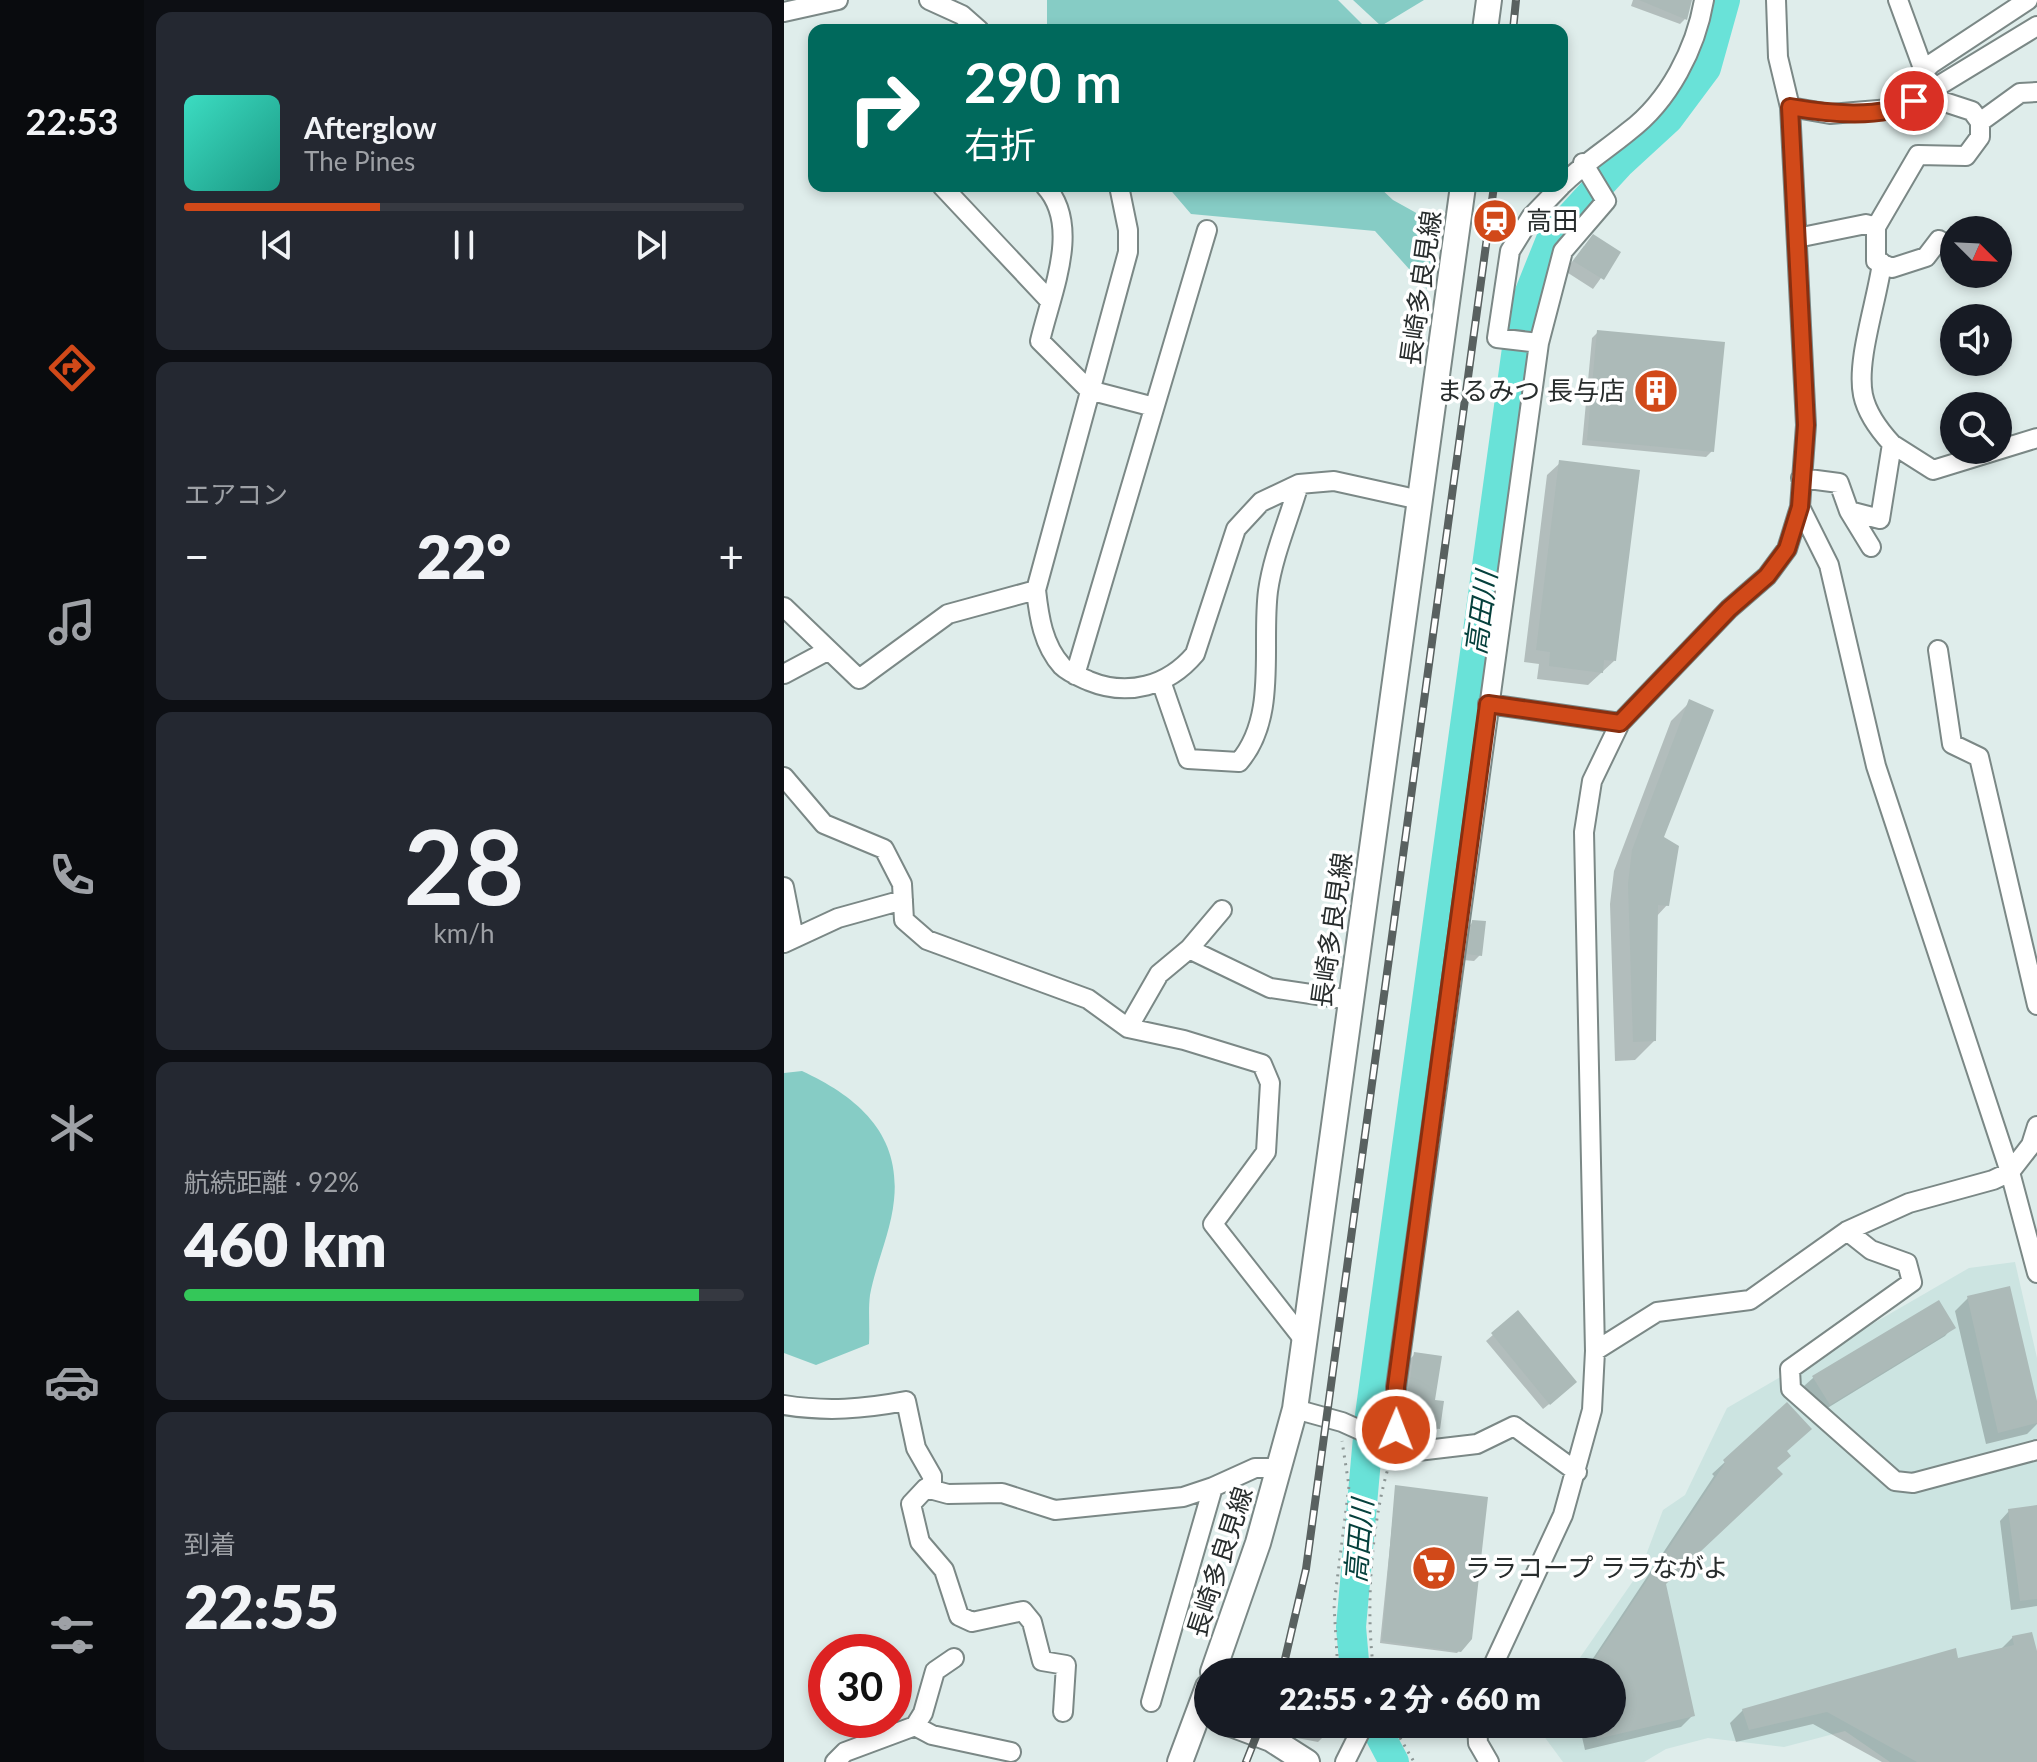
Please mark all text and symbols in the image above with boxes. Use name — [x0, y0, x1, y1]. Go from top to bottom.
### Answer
text: 290 m — [964, 48, 1122, 115]
icon: right — [832, 56, 936, 160]
pin — [1880, 67, 1948, 135]
icon: arrive — [1892, 79, 1936, 123]
text: 22:53 — [26, 99, 118, 143]
text: Afterglow — [304, 109, 437, 145]
text: 右折 — [964, 122, 1036, 166]
text: The Pines — [304, 145, 415, 177]
station icon: 高田 — [1471, 197, 1519, 245]
place label: 高田 — [1526, 204, 1578, 236]
street label: 長崎多良見線 — [1393, 208, 1447, 367]
north arrow — [1940, 216, 2012, 288]
map controls — [1940, 216, 2012, 464]
icon: previous — [255, 223, 299, 267]
icon: pause — [442, 223, 486, 267]
icon: next — [629, 223, 673, 267]
button: sound — [1940, 304, 2012, 376]
icon: directions — [44, 340, 100, 396]
building icon: まるみつ 長与店 — [1632, 367, 1680, 415]
place label: まるみつ 長与店 — [1436, 374, 1625, 406]
button: search — [1940, 392, 2012, 464]
text: エアコン — [184, 478, 288, 510]
text: 22° — [417, 520, 511, 592]
text: − — [184, 530, 210, 582]
text: + — [718, 530, 744, 582]
water label: 高田川 — [1457, 566, 1503, 657]
icon: music — [44, 594, 100, 650]
text: 28 — [404, 802, 524, 927]
icon: phone — [44, 847, 100, 903]
street label: 長崎多良見線 — [1304, 850, 1358, 1009]
text: km/h — [434, 917, 494, 949]
icon: climate — [44, 1100, 100, 1156]
text: 航続距離 · 92% — [184, 1166, 359, 1198]
text: 460 km — [184, 1208, 387, 1280]
icon: car — [44, 1354, 100, 1410]
position arrow — [1354, 1388, 1438, 1472]
street label: 長崎多良見線 — [1180, 1483, 1258, 1641]
water label: 高田川 — [1337, 1495, 1379, 1584]
text: 到着 — [184, 1528, 236, 1560]
supermarket icon: ララコープ ララながよ — [1410, 1544, 1458, 1592]
place label: ララコープ ララながよ — [1465, 1551, 1729, 1583]
text: 22:55 — [184, 1570, 339, 1642]
icon: filters — [44, 1607, 100, 1663]
speed limit sign: 30 — [808, 1634, 912, 1738]
text: 22:55 · 2 分 · 660 m — [1279, 1680, 1541, 1716]

